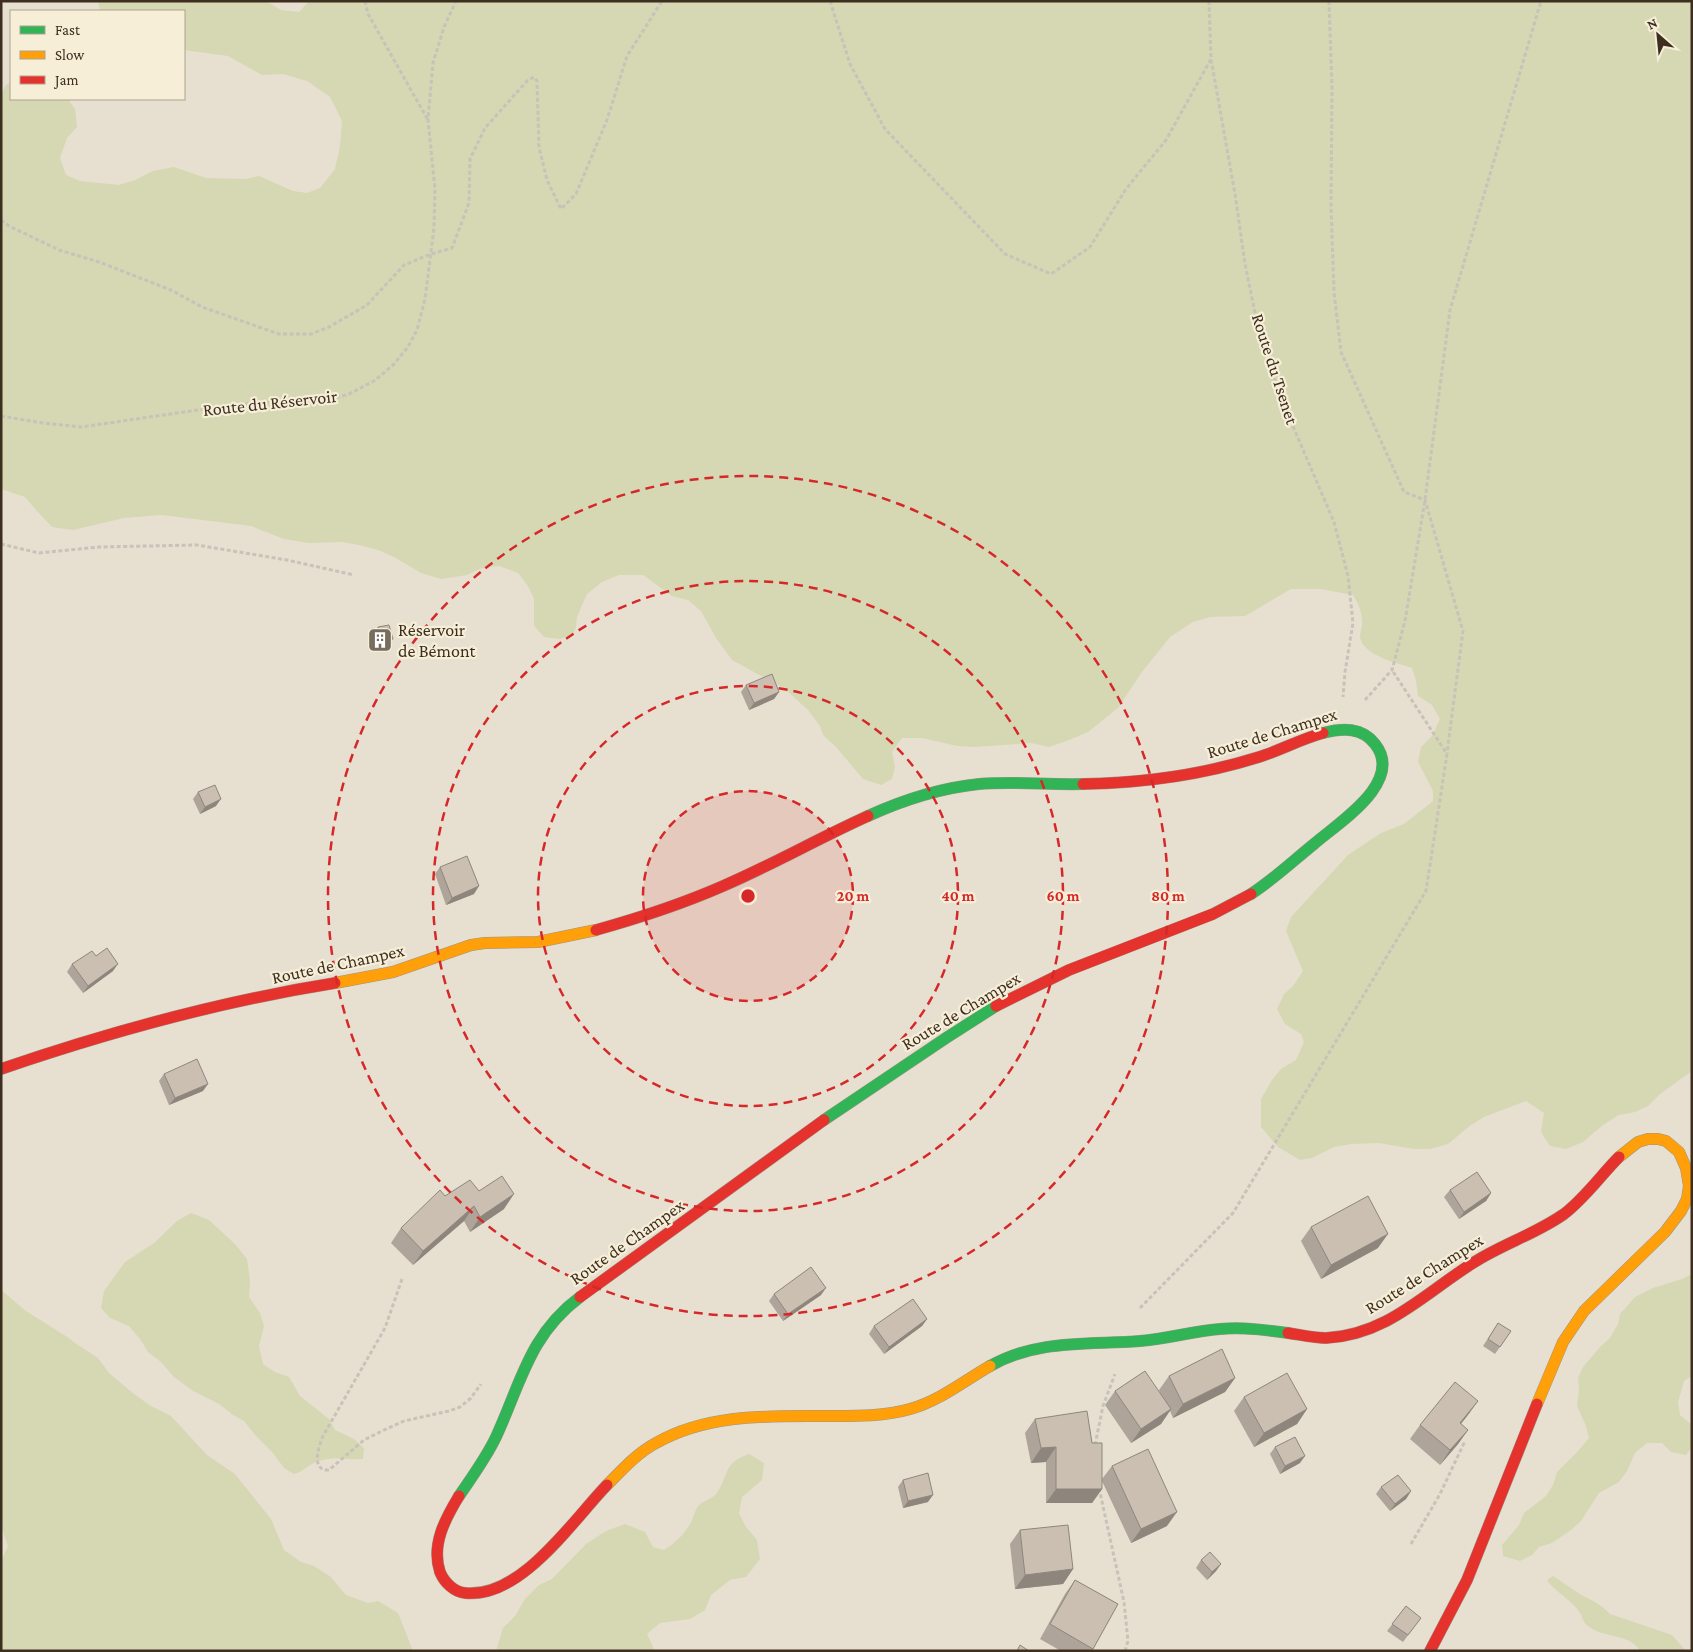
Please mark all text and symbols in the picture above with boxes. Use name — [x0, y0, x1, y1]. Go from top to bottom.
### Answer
legend — [10, 10, 185, 100]
north arrow — [1633, 10, 1683, 60]
text: N — [1644, 14, 1660, 33]
text: Fast — [55, 22, 81, 38]
text: Slow — [55, 47, 85, 63]
text: Jam — [53, 72, 78, 89]
street label: Route du Tsenet — [1248, 311, 1303, 428]
street label: Route du Réservoir — [202, 386, 339, 420]
place label: Réservoir de Bémont — [398, 620, 477, 661]
building icon: Réservoir de Bémont — [367, 627, 393, 653]
street label: Route de Champex — [1205, 704, 1340, 762]
centre of rings — [739, 887, 757, 905]
text: 20 m — [837, 888, 869, 904]
text: 40 m — [942, 888, 975, 904]
text: 60 m — [1047, 888, 1080, 904]
text: 80 m — [1151, 888, 1185, 904]
street label: Route de Champex — [270, 940, 407, 988]
street label: Route de Champex — [898, 967, 1024, 1054]
street label: Route de Champex — [566, 1195, 688, 1289]
street label: Route de Champex — [1362, 1230, 1487, 1318]

